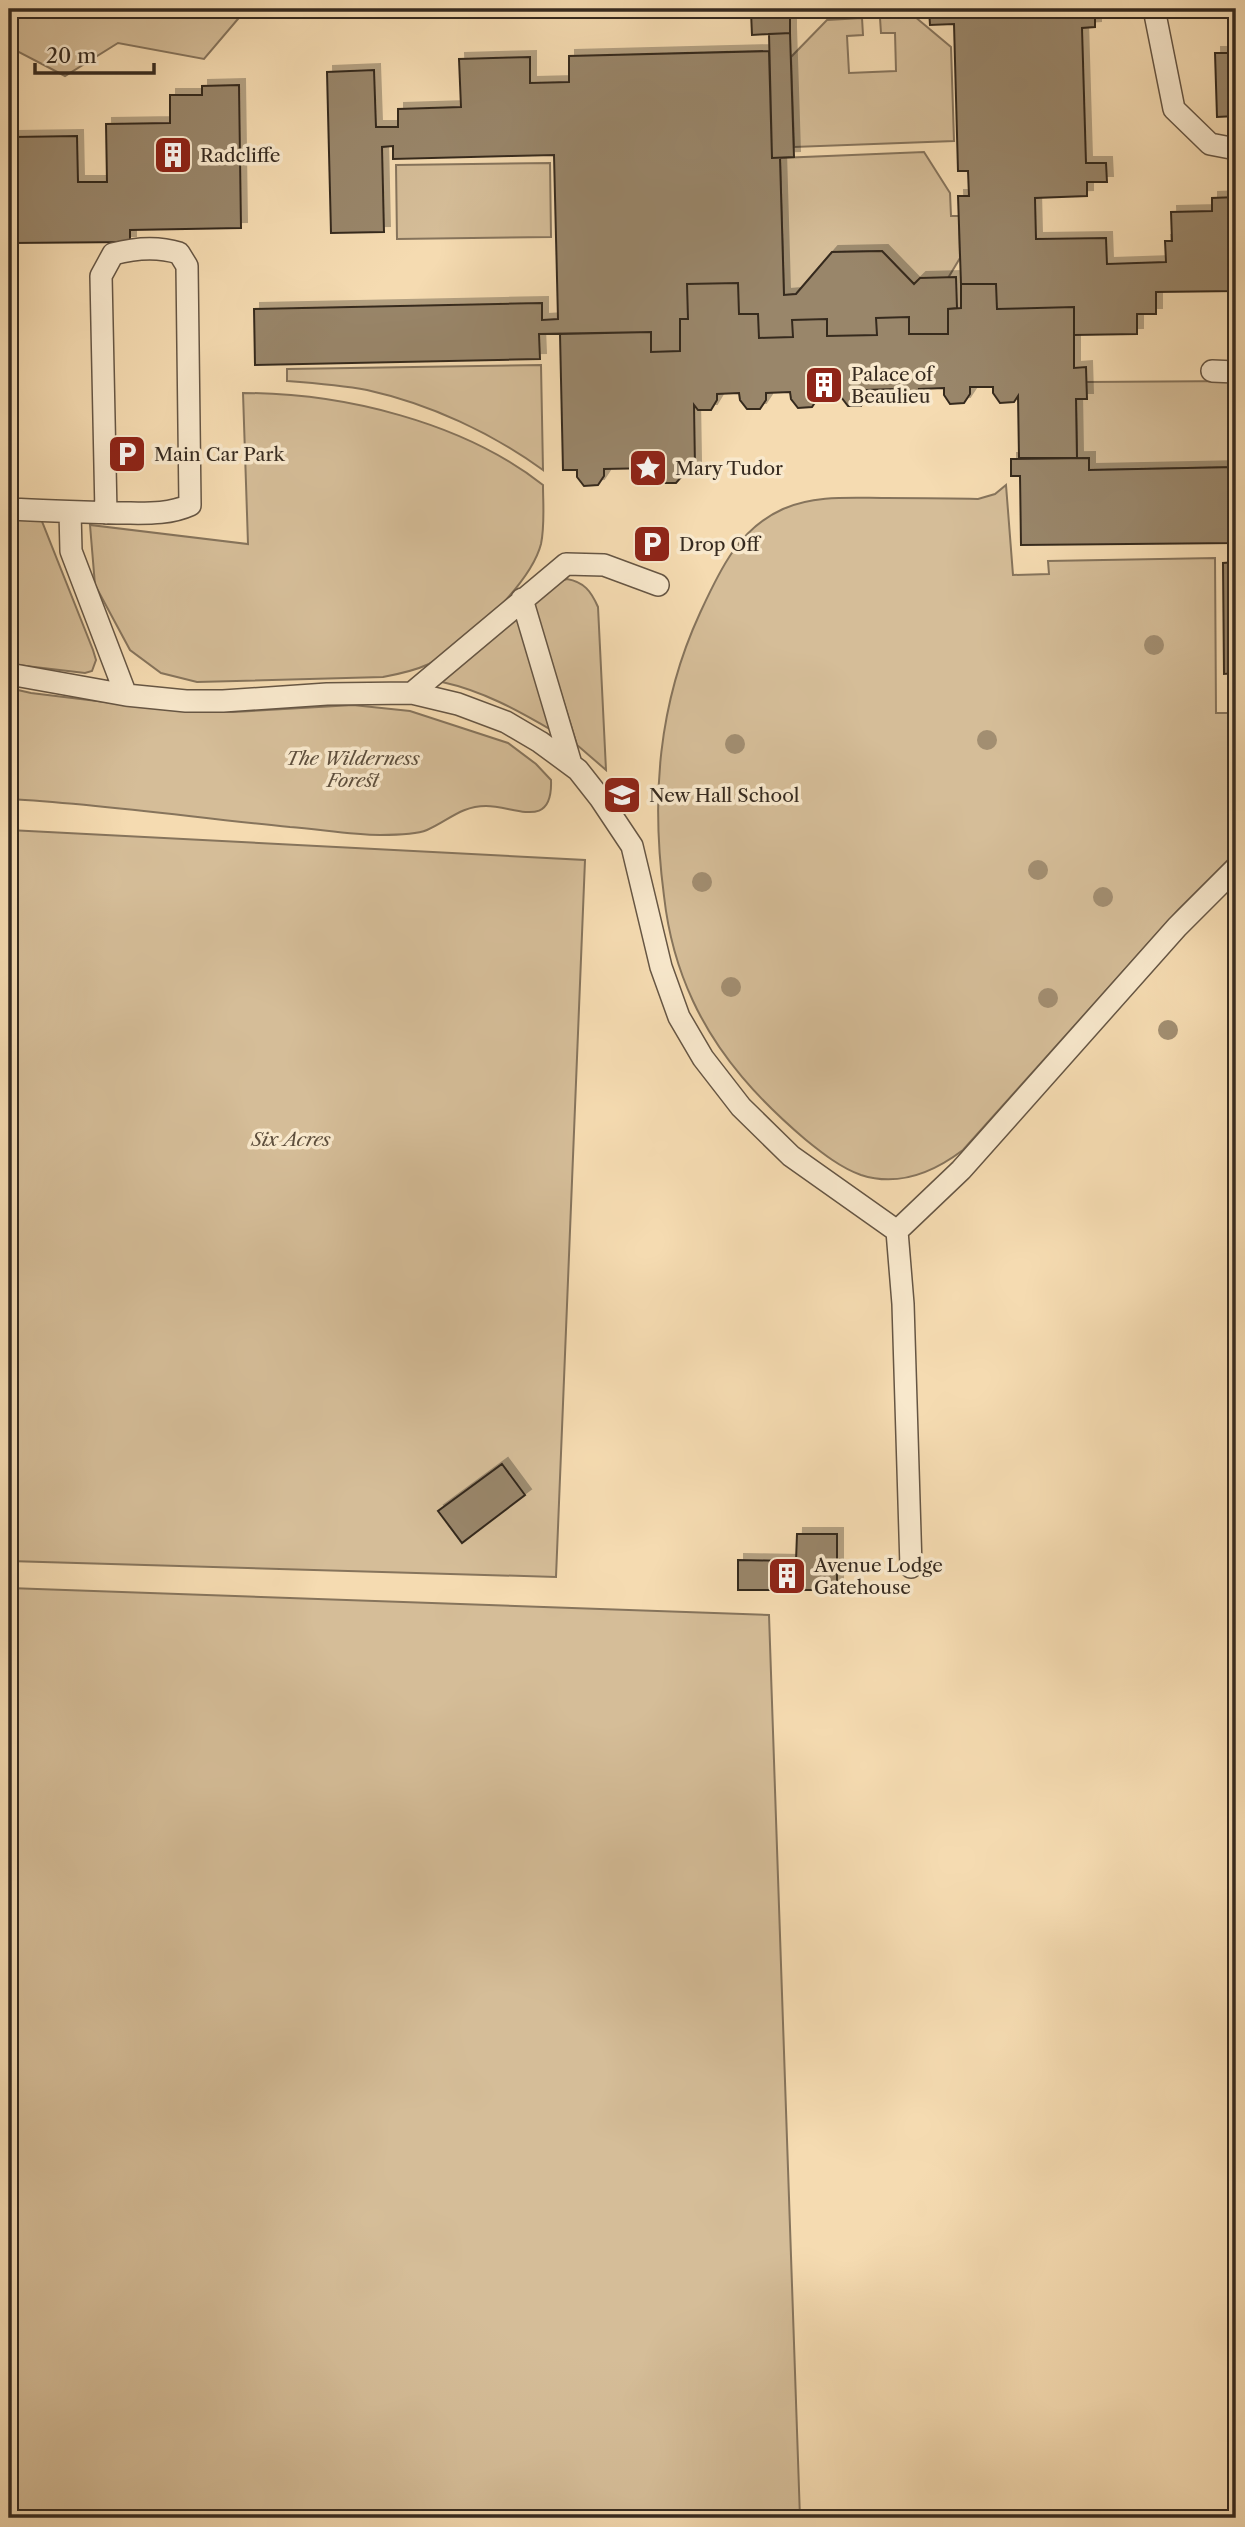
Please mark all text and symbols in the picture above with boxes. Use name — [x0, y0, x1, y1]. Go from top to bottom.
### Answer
scale bar — [35, 32, 154, 76]
text: 20 m — [46, 43, 97, 68]
building icon: Radcliffe — [152, 134, 194, 176]
place label: Radcliffe — [200, 144, 280, 167]
place label: Palace of Beaulieu — [851, 363, 935, 408]
building icon: Palace of Beaulieu — [803, 364, 845, 406]
parking icon: Main Car Park — [106, 433, 148, 475]
place label: Main Car Park — [154, 443, 285, 466]
place icon: Mary Tudor — [627, 447, 669, 489]
place label: Mary Tudor — [675, 457, 783, 480]
parking icon: Drop Off — [631, 523, 673, 565]
place label: Drop Off — [679, 533, 761, 556]
park label: The Wilderness Forest — [286, 747, 421, 792]
school or university icon: New Hall School — [601, 774, 643, 816]
place label: New Hall School — [649, 784, 800, 807]
park label: Six Acres — [250, 1128, 331, 1151]
place label: Avenue Lodge Gatehouse — [813, 1554, 943, 1599]
building icon: Avenue Lodge Gatehouse — [766, 1555, 808, 1597]

